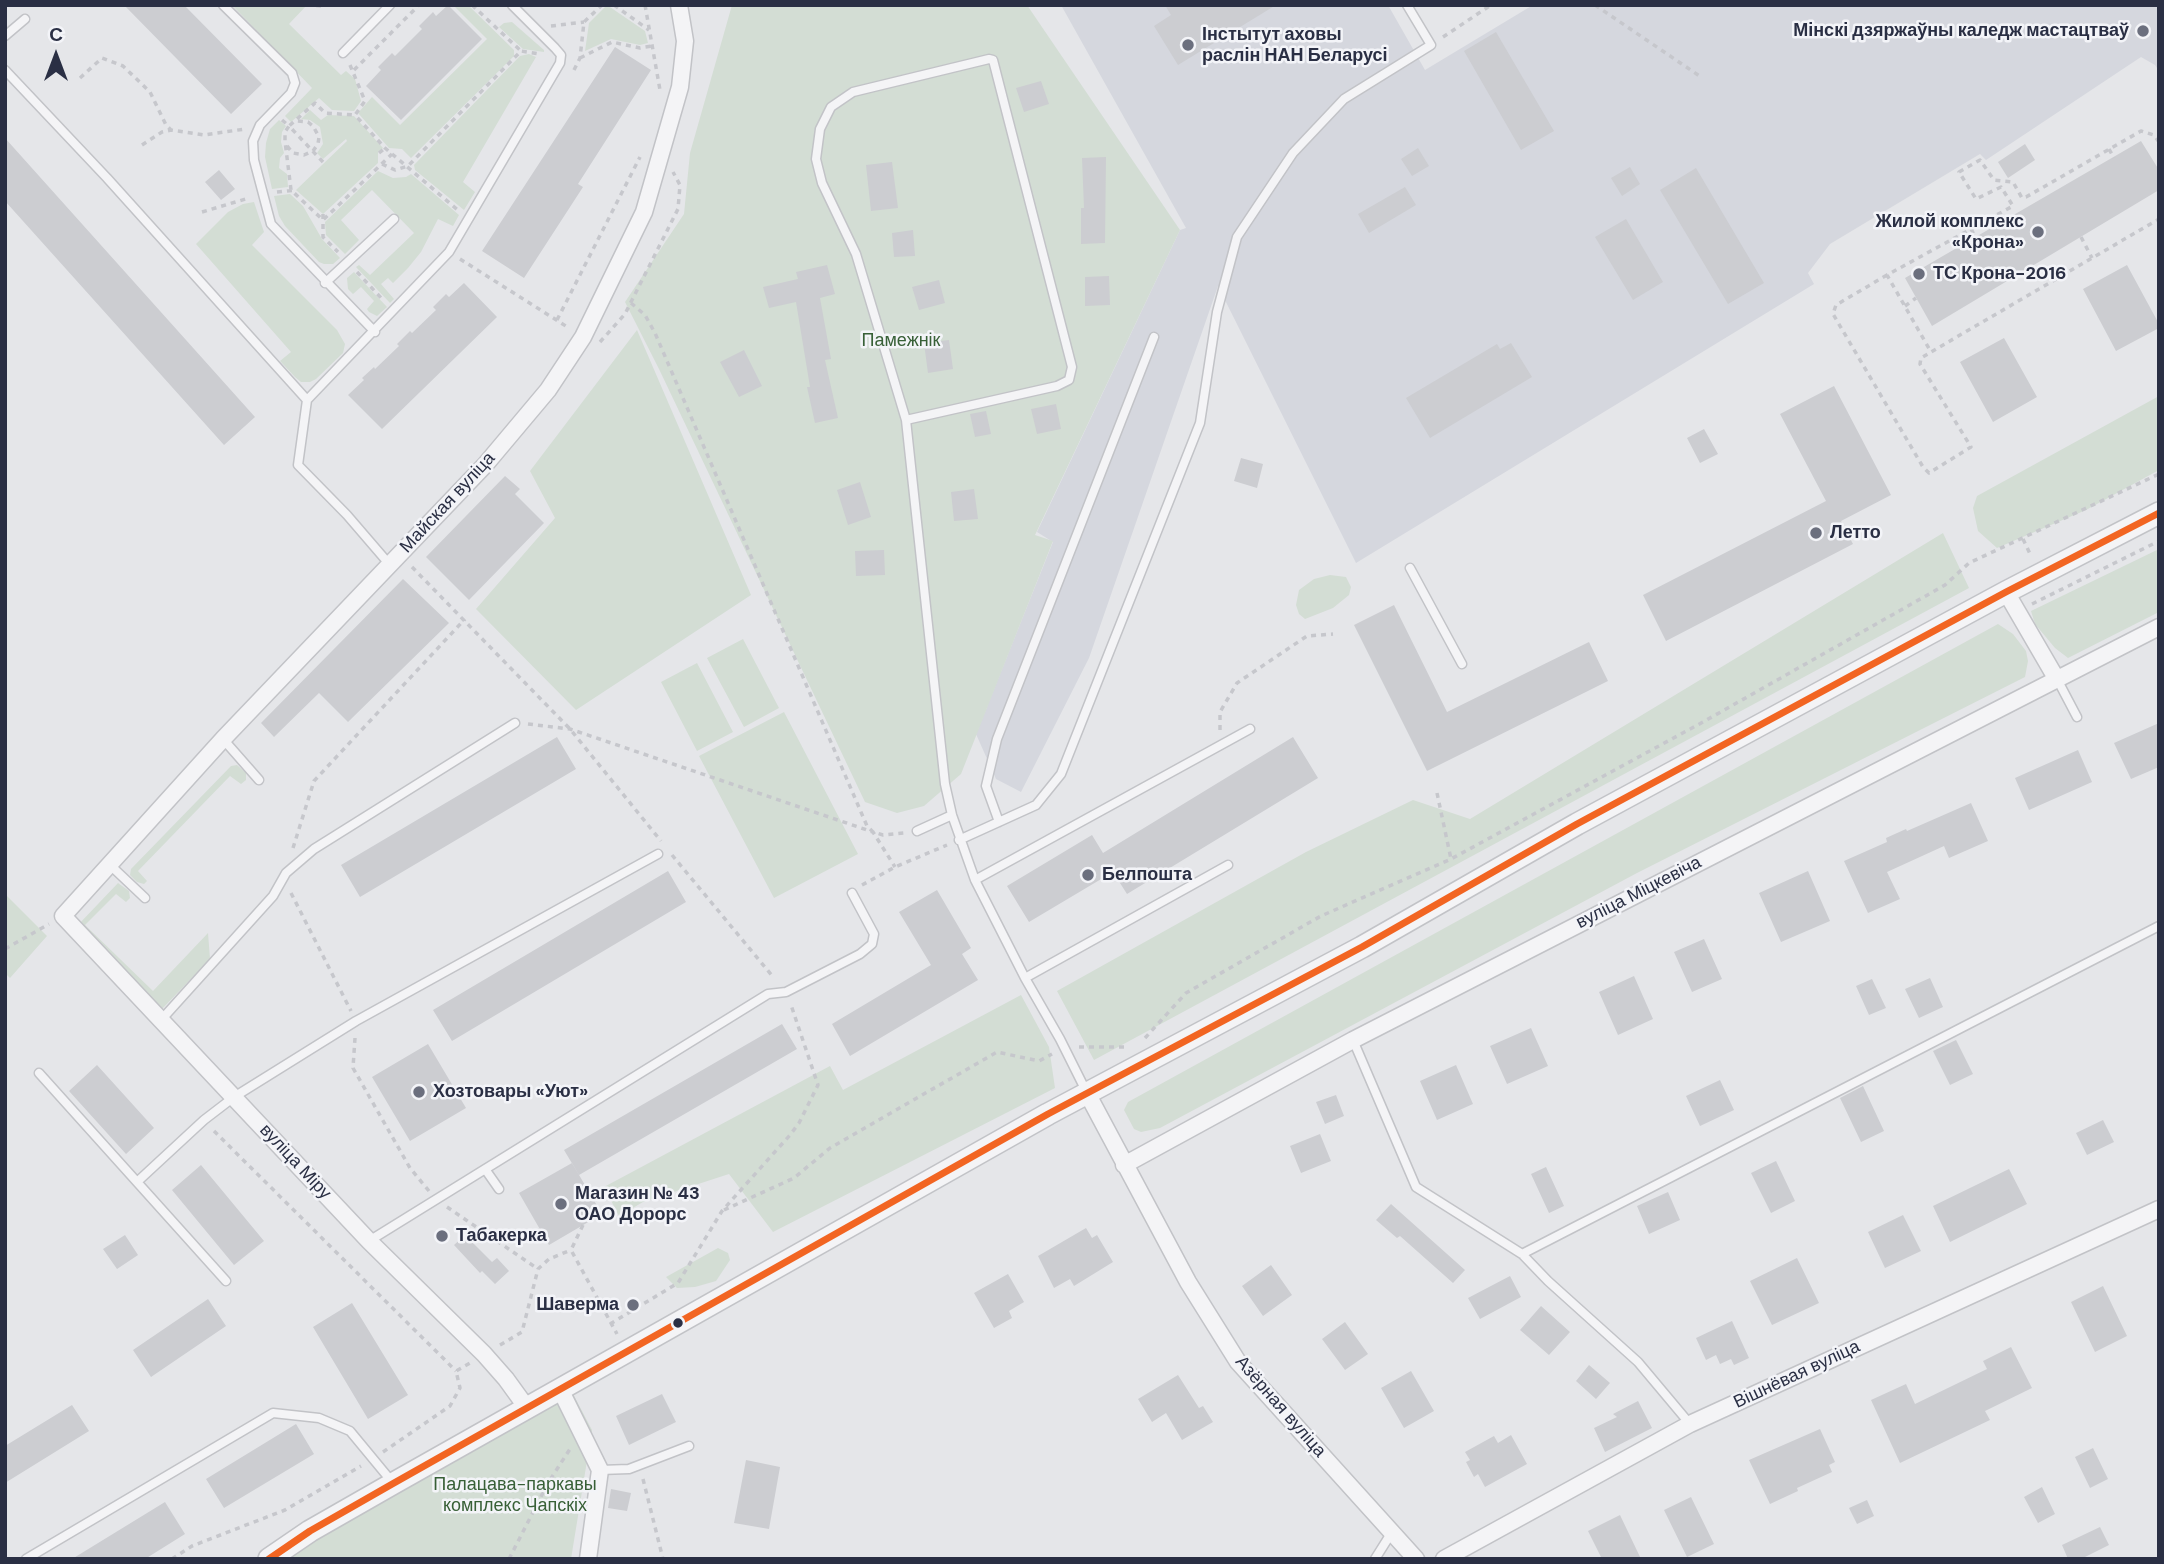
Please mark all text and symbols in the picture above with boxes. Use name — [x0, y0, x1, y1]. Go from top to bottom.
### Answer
place label: Мінскі дзяржаўны каледж мастацтваў — [1793, 20, 2129, 42]
north arrow — [21, 21, 91, 91]
text: С — [49, 22, 63, 47]
marker: Мінскі дзяржаўны каледж мастацтваў — [2135, 23, 2151, 39]
place label: Інстытут аховы раслін НАН Беларусі — [1202, 24, 1388, 66]
marker: Інстытут аховы раслін НАН Беларусі — [1180, 37, 1196, 53]
place label: Жилой комплекс «Крона» — [1875, 211, 2024, 254]
marker: Жилой комплекс «Крона» — [2030, 224, 2046, 240]
place label: ТС Крона-2016 — [1933, 263, 2066, 285]
marker: ТС Крона-2016 — [1911, 266, 1927, 282]
park label: Памежнік — [862, 330, 940, 352]
street label: Майская вуліца — [396, 448, 500, 558]
place label: Летто — [1830, 522, 1881, 544]
marker: Летто — [1808, 525, 1824, 541]
street label: вуліца Міцкевіча — [1573, 852, 1705, 934]
place label: Белпошта — [1102, 864, 1192, 886]
marker: Белпошта — [1080, 867, 1096, 883]
place label: Хозтовары «Уют» — [433, 1081, 588, 1103]
marker: Хозтовары «Уют» — [411, 1084, 427, 1100]
street label: вуліца Міру — [255, 1120, 335, 1204]
place label: Магазин № 43 ОАО Дорорс — [575, 1183, 700, 1226]
marker: Магазин № 43 ОАО Дорорс — [553, 1196, 569, 1212]
place label: Табакерка — [456, 1225, 547, 1247]
marker: Табакерка — [434, 1228, 450, 1244]
place label: Шаверма — [536, 1294, 619, 1316]
marker: Шаверма — [625, 1297, 641, 1313]
unlabelled marker — [671, 1316, 685, 1330]
street label: Вішнёвая вуліца — [1730, 1336, 1864, 1414]
street label: Азёрная вуліца — [1230, 1352, 1330, 1462]
park label: Палацава-паркавы комплекс Чапскіх — [433, 1474, 597, 1516]

